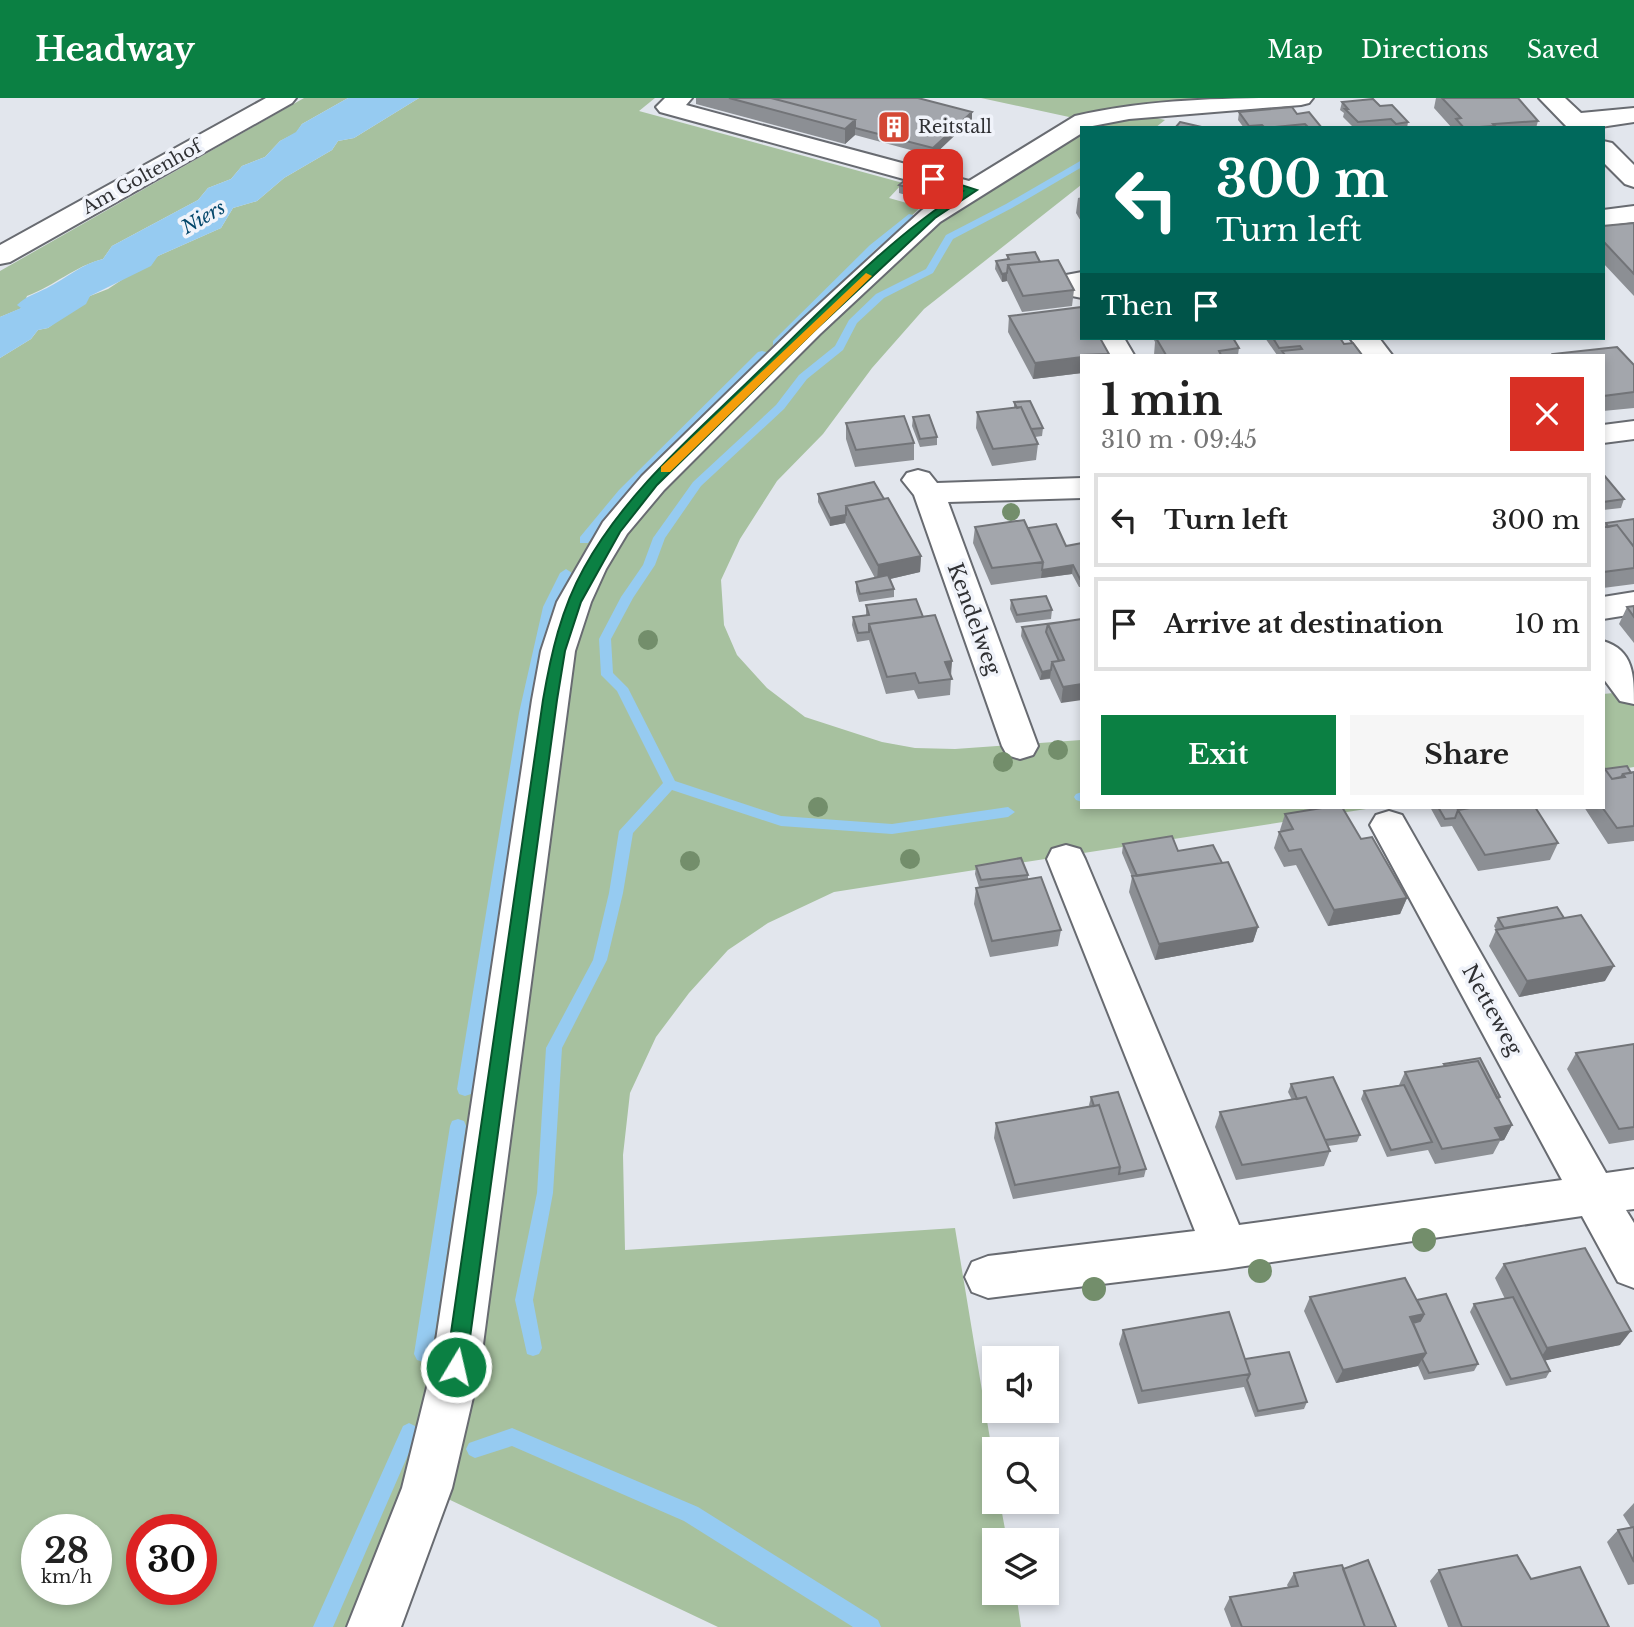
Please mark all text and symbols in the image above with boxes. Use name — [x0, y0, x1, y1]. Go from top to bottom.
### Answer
text: Headway — [35, 29, 195, 70]
text: Map — [1267, 35, 1323, 64]
text: Directions — [1361, 35, 1489, 64]
text: Saved — [1527, 35, 1599, 64]
building icon: Reitstall — [875, 108, 913, 146]
place label: Reitstall — [918, 116, 992, 138]
street label: Am Goltenhof — [78, 134, 208, 219]
pin — [903, 149, 963, 209]
text: 300 m — [1216, 149, 1388, 210]
icon: left — [1101, 154, 1192, 245]
icon: arrive — [914, 160, 952, 198]
water label: Niers — [176, 196, 229, 240]
text: Turn left — [1216, 210, 1362, 250]
icon: arrive — [1187, 287, 1225, 325]
text: Then — [1101, 290, 1173, 322]
text: 1 min — [1101, 374, 1223, 426]
button: close — [1510, 377, 1584, 451]
text: 310 m · 09:45 — [1101, 426, 1257, 454]
icon: left — [1105, 501, 1143, 539]
text: Turn left — [1164, 504, 1288, 536]
text: 300 m — [1491, 504, 1580, 536]
street label: Kendelweg — [942, 559, 1006, 679]
icon: arrive — [1105, 605, 1143, 643]
text: Arrive at destination — [1164, 608, 1444, 640]
text: 10 m — [1514, 608, 1580, 640]
button: Exit — [1101, 715, 1336, 795]
button: Share — [1350, 715, 1584, 795]
street label: Netteweg — [1456, 960, 1528, 1060]
position arrow — [419, 1330, 493, 1404]
map controls — [982, 1346, 1059, 1605]
button: sound — [982, 1346, 1059, 1423]
button: search — [982, 1437, 1059, 1514]
speed limit sign: 30 — [126, 1514, 217, 1605]
button: layers — [982, 1528, 1059, 1605]
text: 28 — [44, 1529, 89, 1572]
text: km/h — [41, 1566, 92, 1588]

